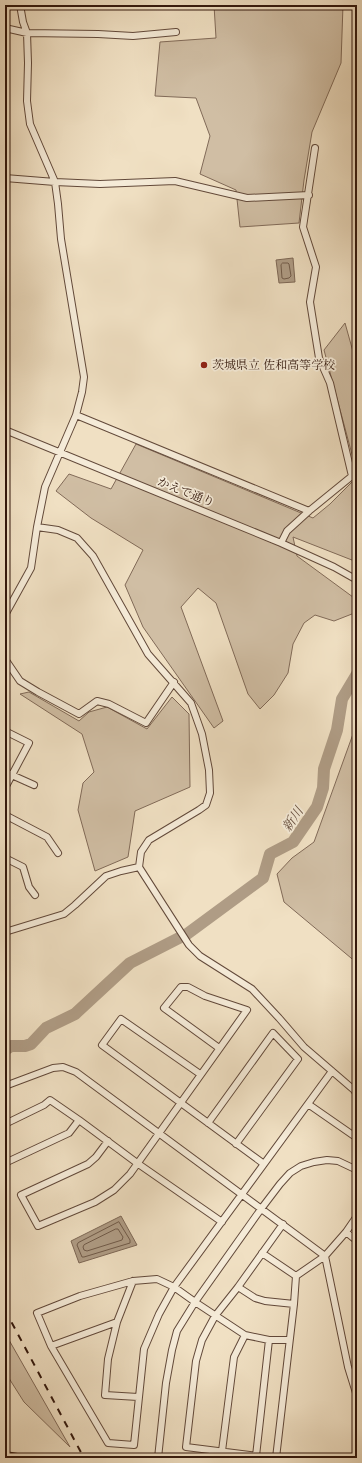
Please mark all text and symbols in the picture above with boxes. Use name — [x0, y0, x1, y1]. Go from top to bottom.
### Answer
place label: 茨城県立 佐和高等学校 — [212, 357, 335, 372]
marker: 茨城県立 佐和高等学校 — [199, 360, 209, 370]
street label: かえで通り — [156, 473, 217, 510]
water label: 新川 — [278, 802, 307, 834]

